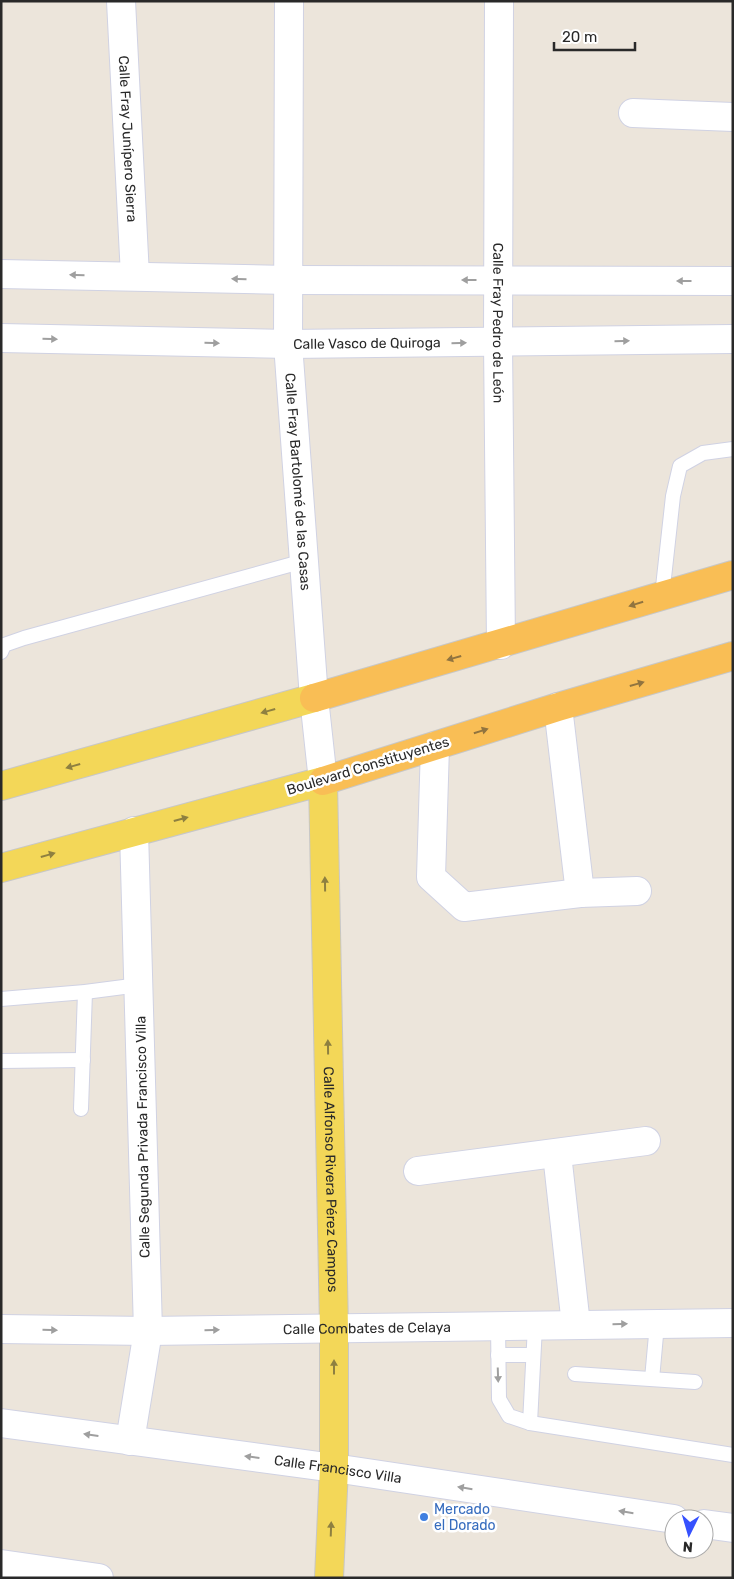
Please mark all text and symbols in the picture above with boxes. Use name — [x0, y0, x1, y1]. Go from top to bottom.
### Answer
scale bar — [554, 20, 635, 52]
text: 20 m — [562, 28, 597, 46]
street label: Calle Fray Junípero Sierra — [115, 55, 141, 223]
street label: Calle Fray Pedro de León — [489, 243, 507, 403]
one-way arrow — [69, 271, 85, 279]
one-way arrow — [231, 274, 247, 282]
one-way arrow — [461, 276, 477, 284]
one-way arrow — [676, 277, 692, 285]
street label: Calle Vasco de Quiroga — [293, 334, 441, 352]
one-way arrow — [42, 336, 58, 344]
one-way arrow — [614, 337, 630, 345]
one-way arrow — [451, 338, 467, 346]
one-way arrow — [205, 339, 221, 347]
street label: Calle Fray Bartolomé de las Casas — [282, 372, 315, 591]
one-way arrow — [628, 601, 643, 609]
one-way arrow — [446, 654, 462, 662]
one-way arrow — [629, 680, 644, 688]
one-way arrow — [260, 708, 275, 716]
one-way arrow — [474, 727, 489, 735]
street label: Boulevard Constituyentes — [285, 733, 451, 799]
one-way arrow — [66, 762, 81, 770]
one-way arrow — [174, 815, 189, 823]
one-way arrow — [41, 851, 56, 859]
one-way arrow — [321, 876, 329, 892]
street label: Calle Segunda Privada Francisco Villa — [132, 1016, 154, 1258]
one-way arrow — [324, 1038, 332, 1054]
street label: Calle Alfonso Rivera Pérez Campos — [320, 1066, 342, 1292]
street label: Calle Combates de Celaya — [283, 1318, 451, 1338]
one-way arrow — [612, 1320, 628, 1328]
one-way arrow — [42, 1326, 58, 1334]
one-way arrow — [205, 1326, 221, 1334]
one-way arrow — [330, 1358, 338, 1374]
one-way arrow — [495, 1367, 503, 1383]
one-way arrow — [83, 1431, 99, 1439]
street label: Calle Francisco Villa — [273, 1451, 403, 1487]
one-way arrow — [244, 1453, 260, 1461]
one-way arrow — [457, 1483, 473, 1491]
place label: Mercado el Dorado — [434, 1501, 496, 1534]
one-way arrow — [617, 1508, 633, 1516]
north arrow — [664, 1509, 714, 1559]
marker: Mercado el Dorado — [418, 1511, 430, 1523]
one-way arrow — [328, 1521, 336, 1537]
text: N — [682, 1538, 694, 1555]

